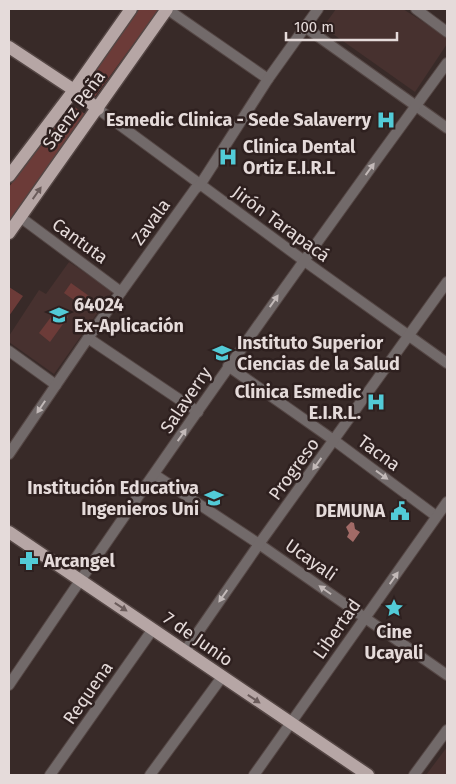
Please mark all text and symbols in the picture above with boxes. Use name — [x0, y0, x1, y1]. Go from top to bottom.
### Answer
scale bar — [286, 10, 397, 42]
text: 100 m — [294, 18, 334, 36]
street label: Sáenz Peña — [38, 66, 110, 154]
place label: Esmedic Clinica - Sede Salaverry — [106, 109, 372, 131]
hospital icon: Esmedic Clinica - Sede Salaverry — [375, 109, 397, 131]
place label: Clinica Dental Ortiz E.I.R.L — [243, 136, 356, 179]
hospital icon: Clinica Dental Ortiz E.I.R.L — [217, 146, 239, 168]
one-way arrow — [365, 162, 375, 176]
street label: Jirón Tarapacá — [228, 181, 334, 267]
one-way arrow — [32, 186, 42, 199]
street label: Zavala — [127, 195, 175, 249]
street label: Cantuta — [48, 213, 112, 269]
place label: 64024 Ex-Aplicación — [74, 294, 184, 337]
one-way arrow — [269, 294, 279, 308]
school or university icon: 64024 Ex-Aplicación — [48, 304, 70, 326]
place label: Instituto Superior Ciencias de la Salud — [237, 332, 400, 375]
school or university icon: Instituto Superior Ciencias de la Salud — [211, 342, 233, 364]
street label: Salaverry — [156, 362, 216, 437]
place label: Clinica Esmedic E.I.R.L. — [235, 381, 361, 424]
hospital icon: Clinica Esmedic E.I.R.L. — [365, 391, 387, 413]
one-way arrow — [36, 401, 46, 414]
one-way arrow — [177, 428, 187, 441]
street label: Tacna — [353, 430, 405, 476]
street label: Progreso — [264, 434, 324, 504]
one-way arrow — [312, 457, 322, 471]
one-way arrow — [375, 470, 388, 481]
place label: Institución Educativa Ingenieros Uni — [27, 477, 199, 520]
school or university icon: Institución Educativa Ingenieros Uni — [203, 487, 225, 509]
place label: DEMUNA — [315, 500, 385, 522]
public building icon: DEMUNA — [389, 500, 411, 522]
street label: Ucayali — [281, 534, 341, 586]
pharmacy icon: Arcangel — [18, 550, 40, 572]
place label: Arcangel — [43, 550, 115, 572]
one-way arrow — [388, 572, 399, 585]
one-way arrow — [319, 585, 332, 595]
one-way arrow — [218, 590, 228, 603]
street label: Libertad — [308, 595, 366, 663]
place icon: Cine Ucayali — [383, 597, 405, 619]
one-way arrow — [114, 602, 127, 612]
street label: 7 de Junio — [159, 607, 237, 671]
place label: Cine Ucayali — [365, 621, 423, 664]
street label: Requena — [58, 657, 118, 729]
one-way arrow — [248, 694, 261, 704]

